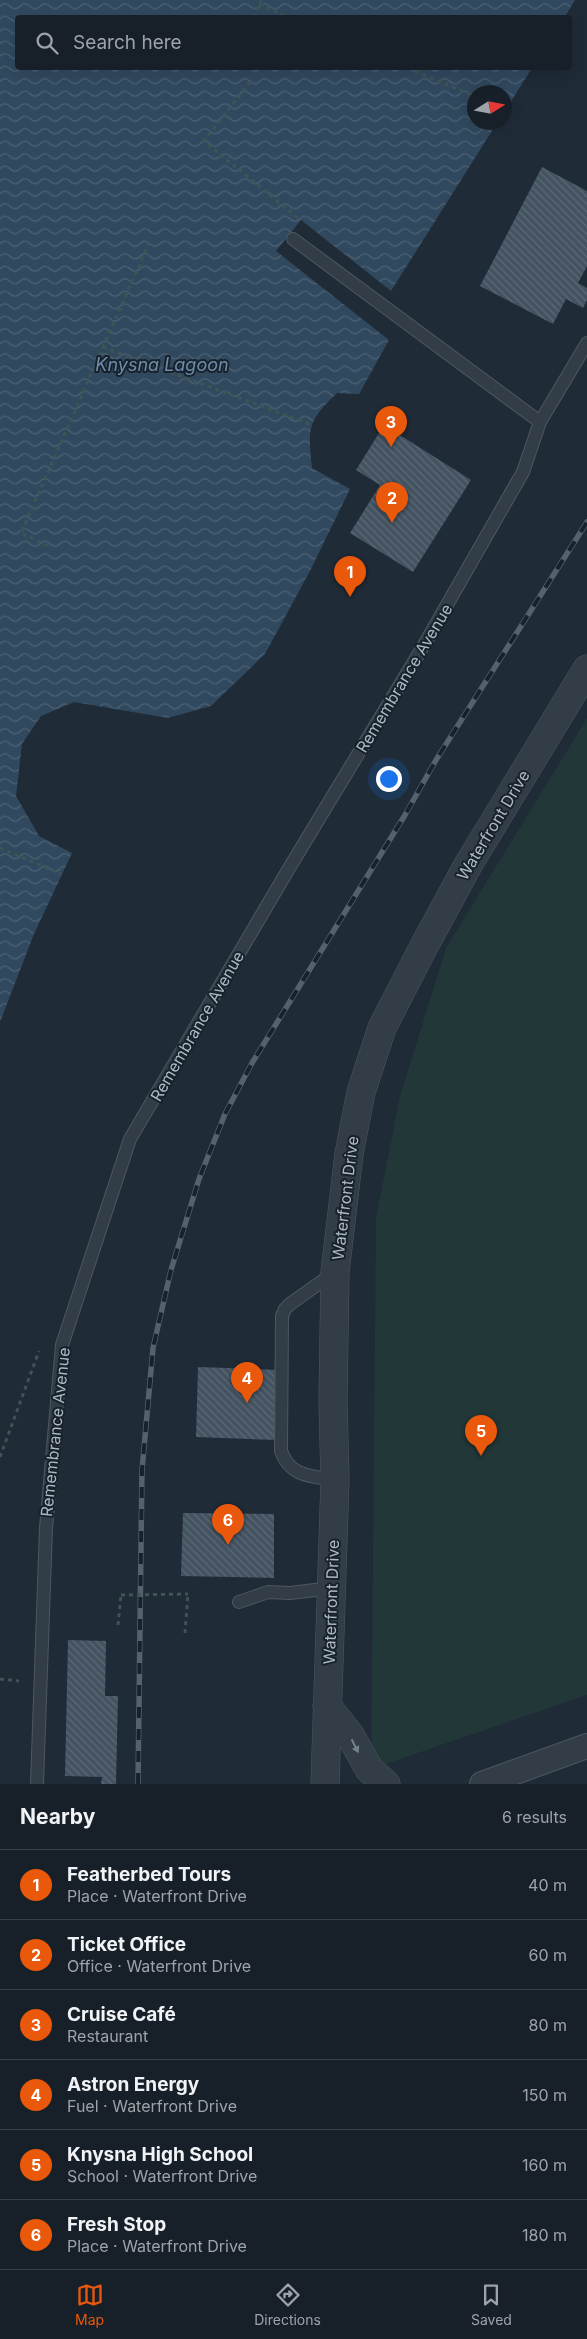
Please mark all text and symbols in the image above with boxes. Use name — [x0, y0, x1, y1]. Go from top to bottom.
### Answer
search box — [15, 15, 572, 70]
icon: search — [33, 29, 61, 57]
text: Search here — [73, 31, 182, 54]
north arrow — [467, 85, 512, 130]
water label: Knysna Lagoon — [95, 354, 229, 375]
pin: 3 — [375, 406, 407, 447]
pin: 2 — [376, 482, 408, 523]
pin: 1 — [334, 556, 366, 597]
street label: Remembrance Avenue — [352, 600, 456, 756]
your location — [376, 766, 402, 792]
street label: Waterfront Drive — [452, 766, 534, 884]
street label: Remembrance Avenue — [146, 947, 248, 1105]
street label: Waterfront Drive — [327, 1135, 363, 1261]
street label: Remembrance Avenue — [36, 1346, 74, 1518]
pin: 4 — [231, 1362, 263, 1403]
pin: 5 — [465, 1415, 497, 1456]
pin: 6 — [212, 1504, 244, 1545]
street label: Waterfront Drive — [319, 1539, 343, 1665]
one-way arrow — [351, 1739, 359, 1753]
text: Nearby — [20, 1804, 95, 1829]
text: 6 results — [502, 1807, 567, 1827]
text: Featherbed Tours — [67, 1863, 231, 1886]
text: 1 — [33, 1875, 39, 1895]
text: 40 m — [528, 1875, 567, 1895]
text: Place · Waterfront Drive — [67, 1886, 247, 1906]
text: Ticket Office — [67, 1933, 186, 1956]
text: 2 — [31, 1945, 41, 1965]
text: 60 m — [528, 1945, 567, 1965]
text: Office · Waterfront Drive — [67, 1956, 251, 1976]
text: Cruise Café — [67, 2003, 176, 2026]
text: 3 — [31, 2015, 41, 2035]
text: 80 m — [528, 2015, 567, 2035]
text: Restaurant — [67, 2026, 148, 2046]
text: Astron Energy — [67, 2073, 199, 2096]
text: 4 — [31, 2085, 41, 2105]
text: 150 m — [522, 2085, 567, 2105]
text: Fuel · Waterfront Drive — [67, 2096, 237, 2116]
text: Knysna High School — [67, 2143, 253, 2166]
text: 5 — [31, 2155, 41, 2175]
text: 160 m — [522, 2155, 567, 2175]
text: School · Waterfront Drive — [67, 2166, 257, 2186]
text: Fresh Stop — [67, 2213, 166, 2236]
text: 6 — [31, 2225, 41, 2245]
text: 180 m — [522, 2225, 567, 2245]
text: Place · Waterfront Drive — [67, 2236, 247, 2256]
tab: Map — [75, 2281, 104, 2328]
tab: Directions — [254, 2281, 321, 2328]
tab: Saved — [471, 2281, 512, 2328]

